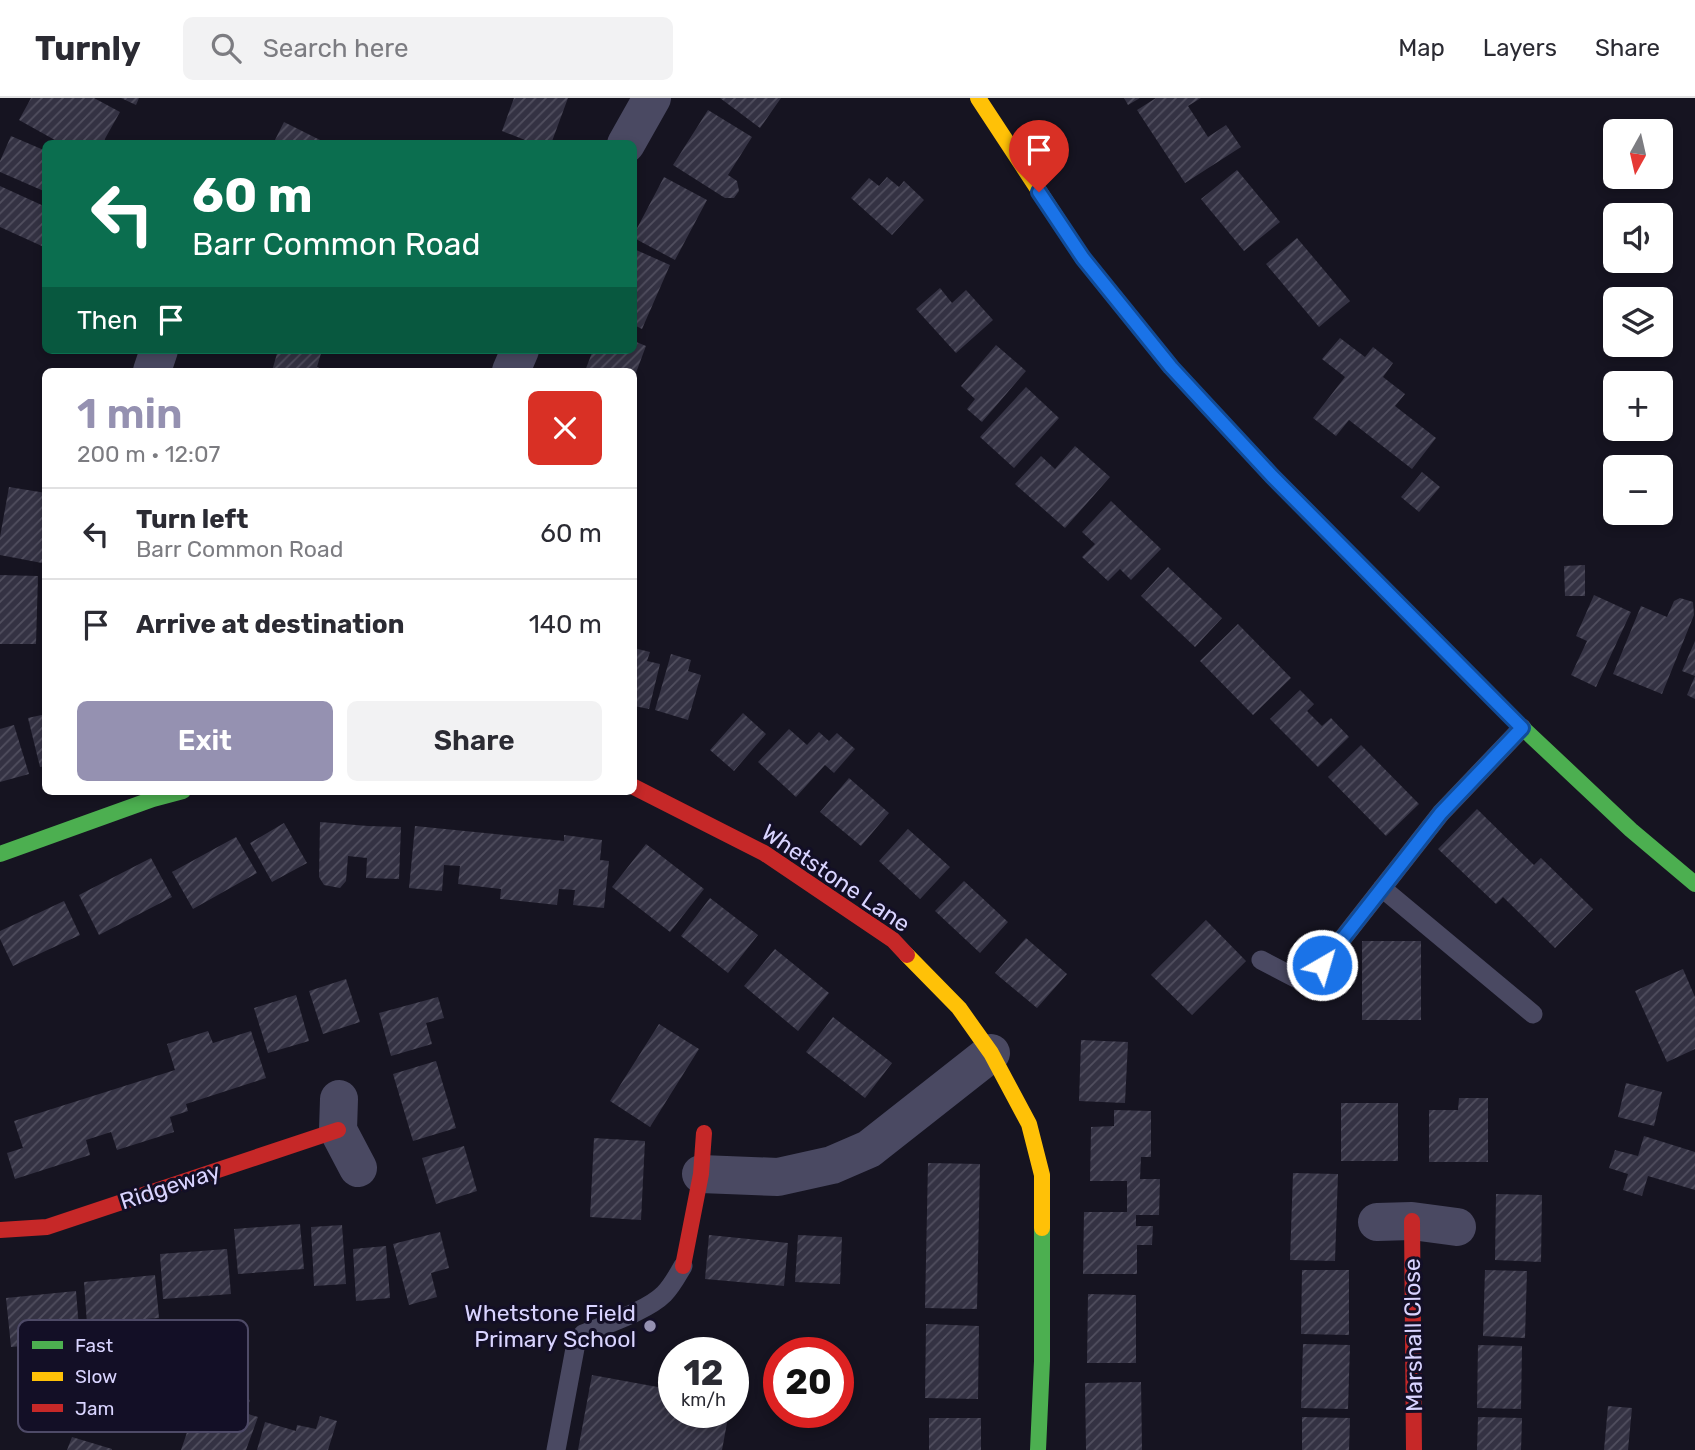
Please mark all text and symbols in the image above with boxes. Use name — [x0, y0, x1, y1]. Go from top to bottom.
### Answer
search box — [183, 17, 673, 80]
text: Turnly — [35, 29, 141, 68]
icon: search — [207, 29, 245, 67]
text: Search here — [263, 33, 409, 64]
text: Map — [1398, 34, 1445, 62]
text: Layers — [1483, 34, 1557, 62]
text: Share — [1595, 34, 1660, 62]
north arrow — [1603, 119, 1673, 189]
map controls — [1603, 119, 1673, 525]
pin — [1009, 120, 1069, 192]
icon: arrive — [1020, 131, 1058, 169]
text: 60 m — [192, 166, 313, 224]
icon: left — [77, 168, 168, 259]
button: sound — [1603, 203, 1673, 273]
text: Barr Common Road — [192, 225, 481, 263]
button: layers — [1603, 287, 1673, 357]
icon: arrive — [152, 301, 190, 339]
text: Then — [77, 305, 138, 336]
button: + — [1603, 371, 1673, 441]
text: 1 min — [77, 389, 183, 439]
button: close — [528, 391, 602, 465]
text: 200 m · 12:07 — [77, 440, 220, 468]
button: − — [1603, 455, 1673, 525]
text: Turn left — [136, 504, 248, 535]
icon: left — [77, 515, 115, 553]
text: 60 m — [540, 518, 602, 549]
text: Barr Common Road — [136, 535, 343, 563]
icon: arrive — [77, 606, 115, 644]
text: Arrive at destination — [136, 609, 404, 640]
text: 140 m — [529, 609, 602, 640]
button: Exit — [77, 701, 333, 781]
button: Share — [347, 701, 602, 781]
street label: Whetstone Lane — [756, 818, 916, 938]
position arrow — [1285, 928, 1359, 1002]
street label: Ridgeway — [116, 1157, 224, 1215]
street label: Marshall Close — [1398, 1258, 1428, 1412]
place label: Whetstone Field Primary School — [464, 1299, 636, 1353]
marker: Whetstone Field Primary School — [642, 1318, 658, 1334]
legend — [18, 1320, 248, 1432]
text: Fast — [75, 1334, 114, 1357]
speed limit sign: 20 — [763, 1337, 854, 1428]
text: 12 — [683, 1352, 724, 1394]
text: Slow — [75, 1365, 117, 1388]
text: km/h — [681, 1389, 726, 1411]
text: Jam — [75, 1397, 114, 1420]

